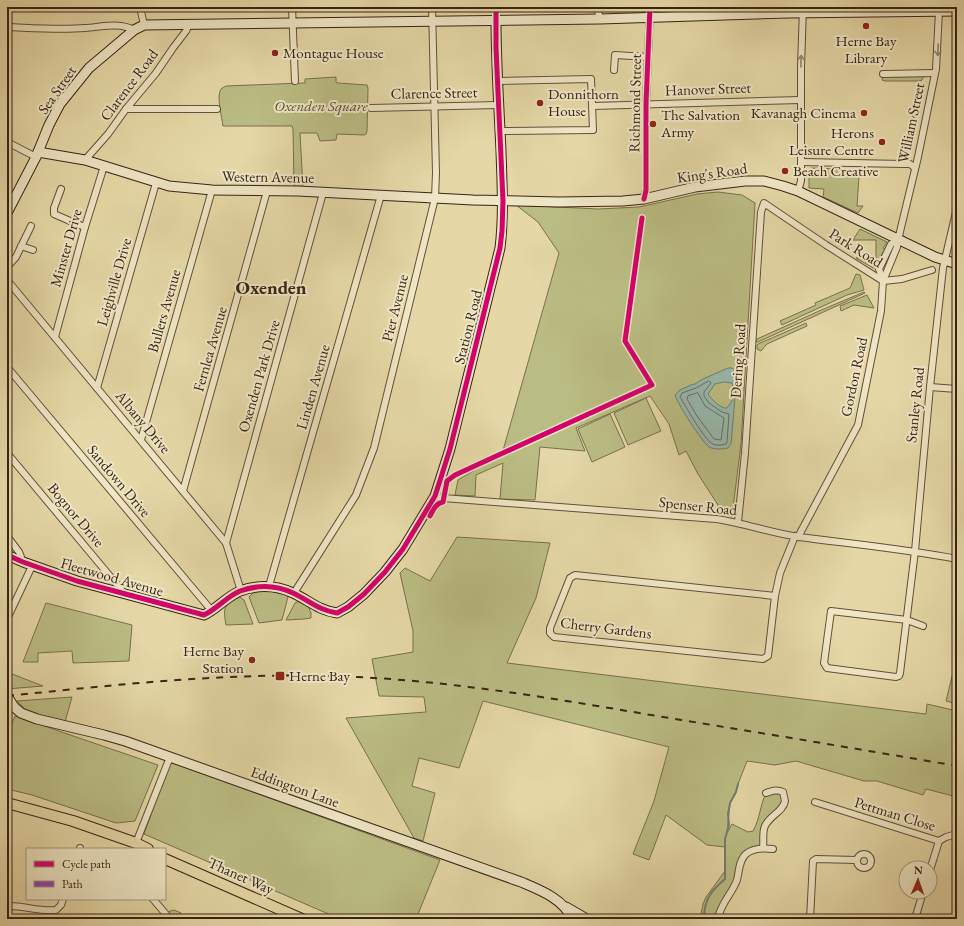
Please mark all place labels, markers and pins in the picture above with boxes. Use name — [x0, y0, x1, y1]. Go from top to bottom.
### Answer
marker: Herne Bay Library — [861, 21, 871, 31]
place label: Herne Bay Library — [836, 31, 897, 67]
place label: Montague House — [283, 43, 384, 62]
marker: Montague House — [270, 48, 280, 58]
place label: Donnithorn House — [548, 84, 619, 120]
marker: Donnithorn House — [535, 98, 545, 108]
place label: Kavanagh Cinema — [751, 103, 856, 122]
place label: The Salvation Army — [660, 105, 740, 141]
marker: Kavanagh Cinema — [859, 108, 869, 118]
marker: The Salvation Army — [648, 119, 658, 129]
place label: Herons Leisure Centre — [789, 123, 874, 159]
marker: Herons Leisure Centre — [877, 137, 887, 147]
place label: Beach Creative — [793, 161, 879, 180]
marker: Beach Creative — [780, 166, 790, 176]
place label: Herne Bay Station — [183, 641, 244, 677]
marker: Herne Bay Station — [247, 655, 257, 665]
place label: Herne Bay — [289, 666, 350, 685]
marker: Herne Bay — [274, 670, 286, 682]

